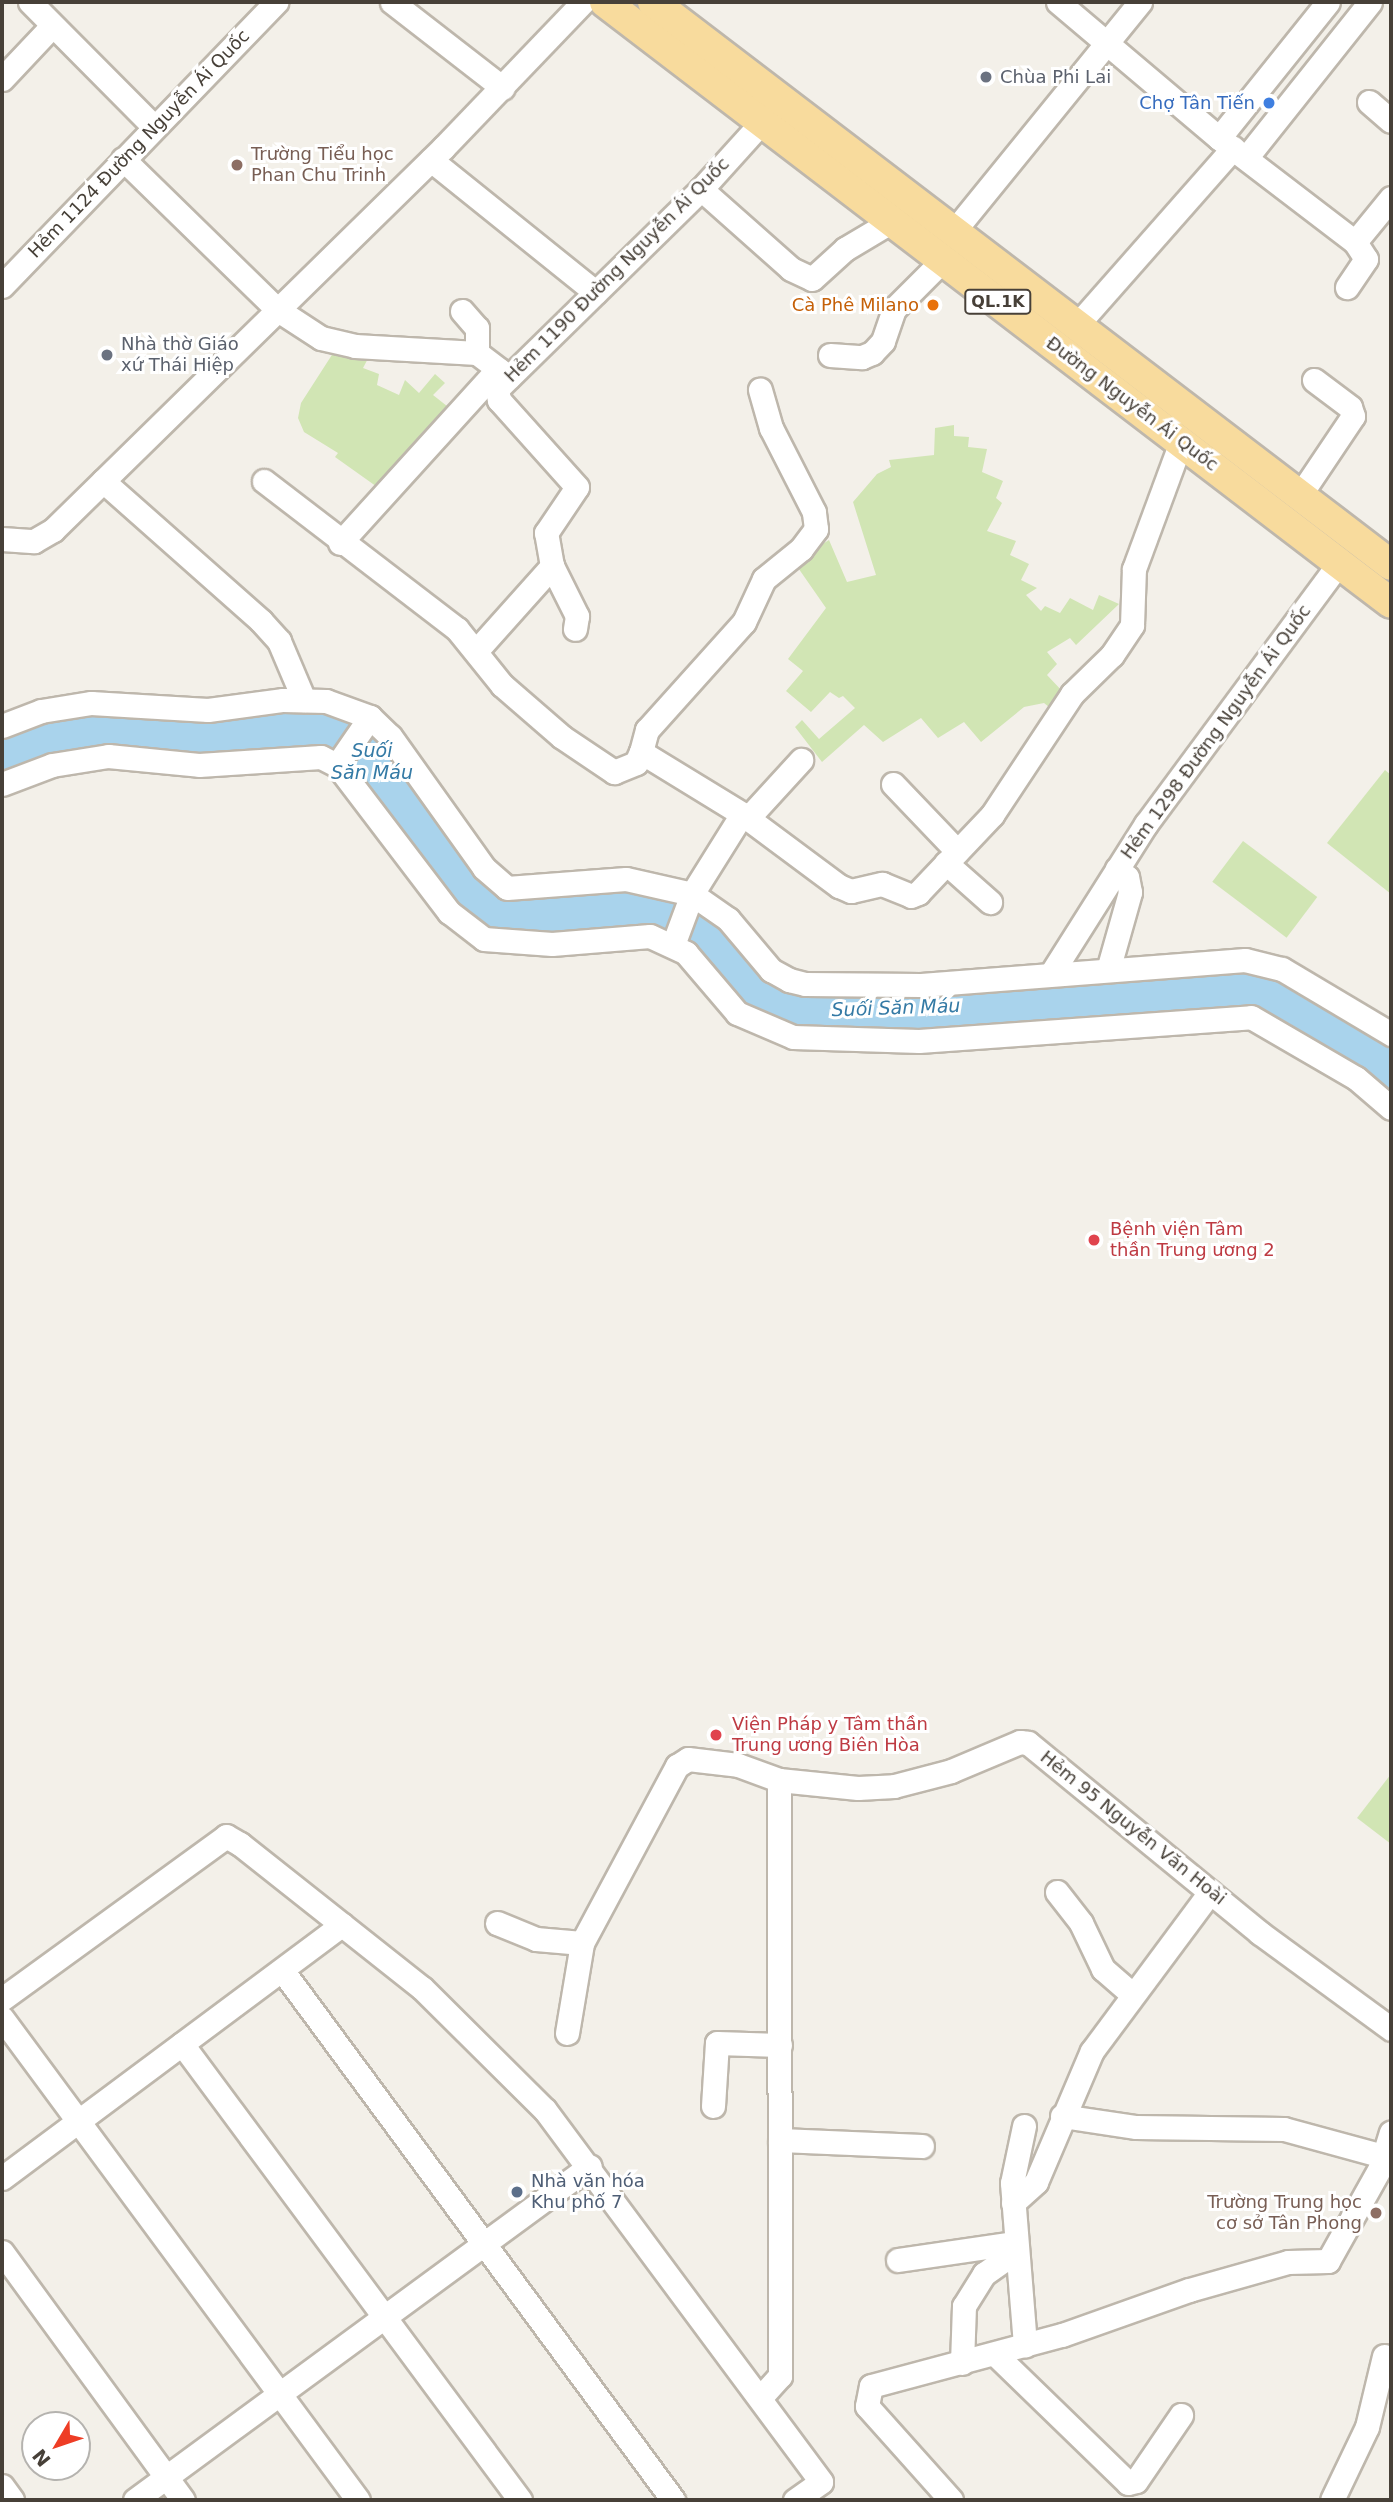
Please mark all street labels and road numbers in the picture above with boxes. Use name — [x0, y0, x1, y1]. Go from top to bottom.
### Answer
street label: Hẻm 1124 Đường Nguyễn Ái Quốc — [24, 25, 254, 263]
street label: Hẻm 1190 Đường Nguyễn Ái Quốc — [500, 153, 734, 387]
road number: QL.1K — [963, 290, 1033, 314]
street label: Đường Nguyễn Ái Quốc — [1042, 332, 1222, 476]
street label: Hẻm 1298 Đường Nguyễn Ái Quốc — [1116, 601, 1316, 863]
street label: Hẻm 95 Nguyễn Văn Hoài — [1036, 1746, 1230, 1910]

